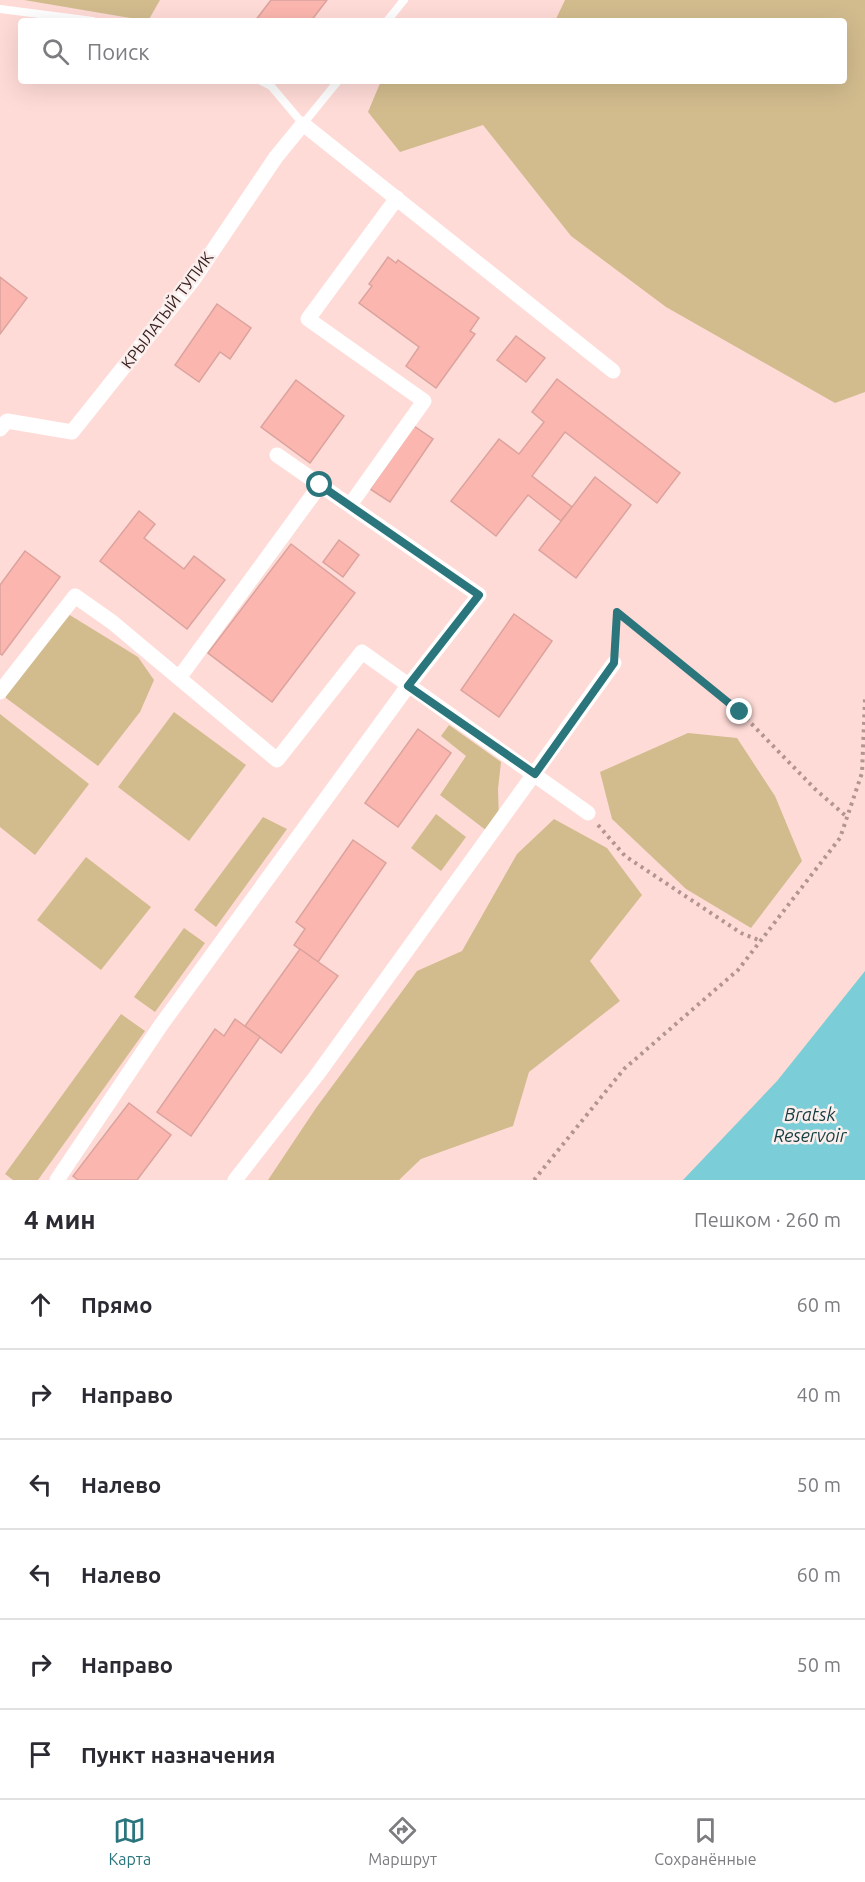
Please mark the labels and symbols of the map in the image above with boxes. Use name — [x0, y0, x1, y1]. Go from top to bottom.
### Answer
street label: КРЫЛАТЫЙ ТУПИК — [117, 247, 217, 372]
route start — [306, 471, 332, 497]
route end — [726, 698, 752, 724]
water label: Bratsk Reservoir — [773, 1104, 848, 1145]

